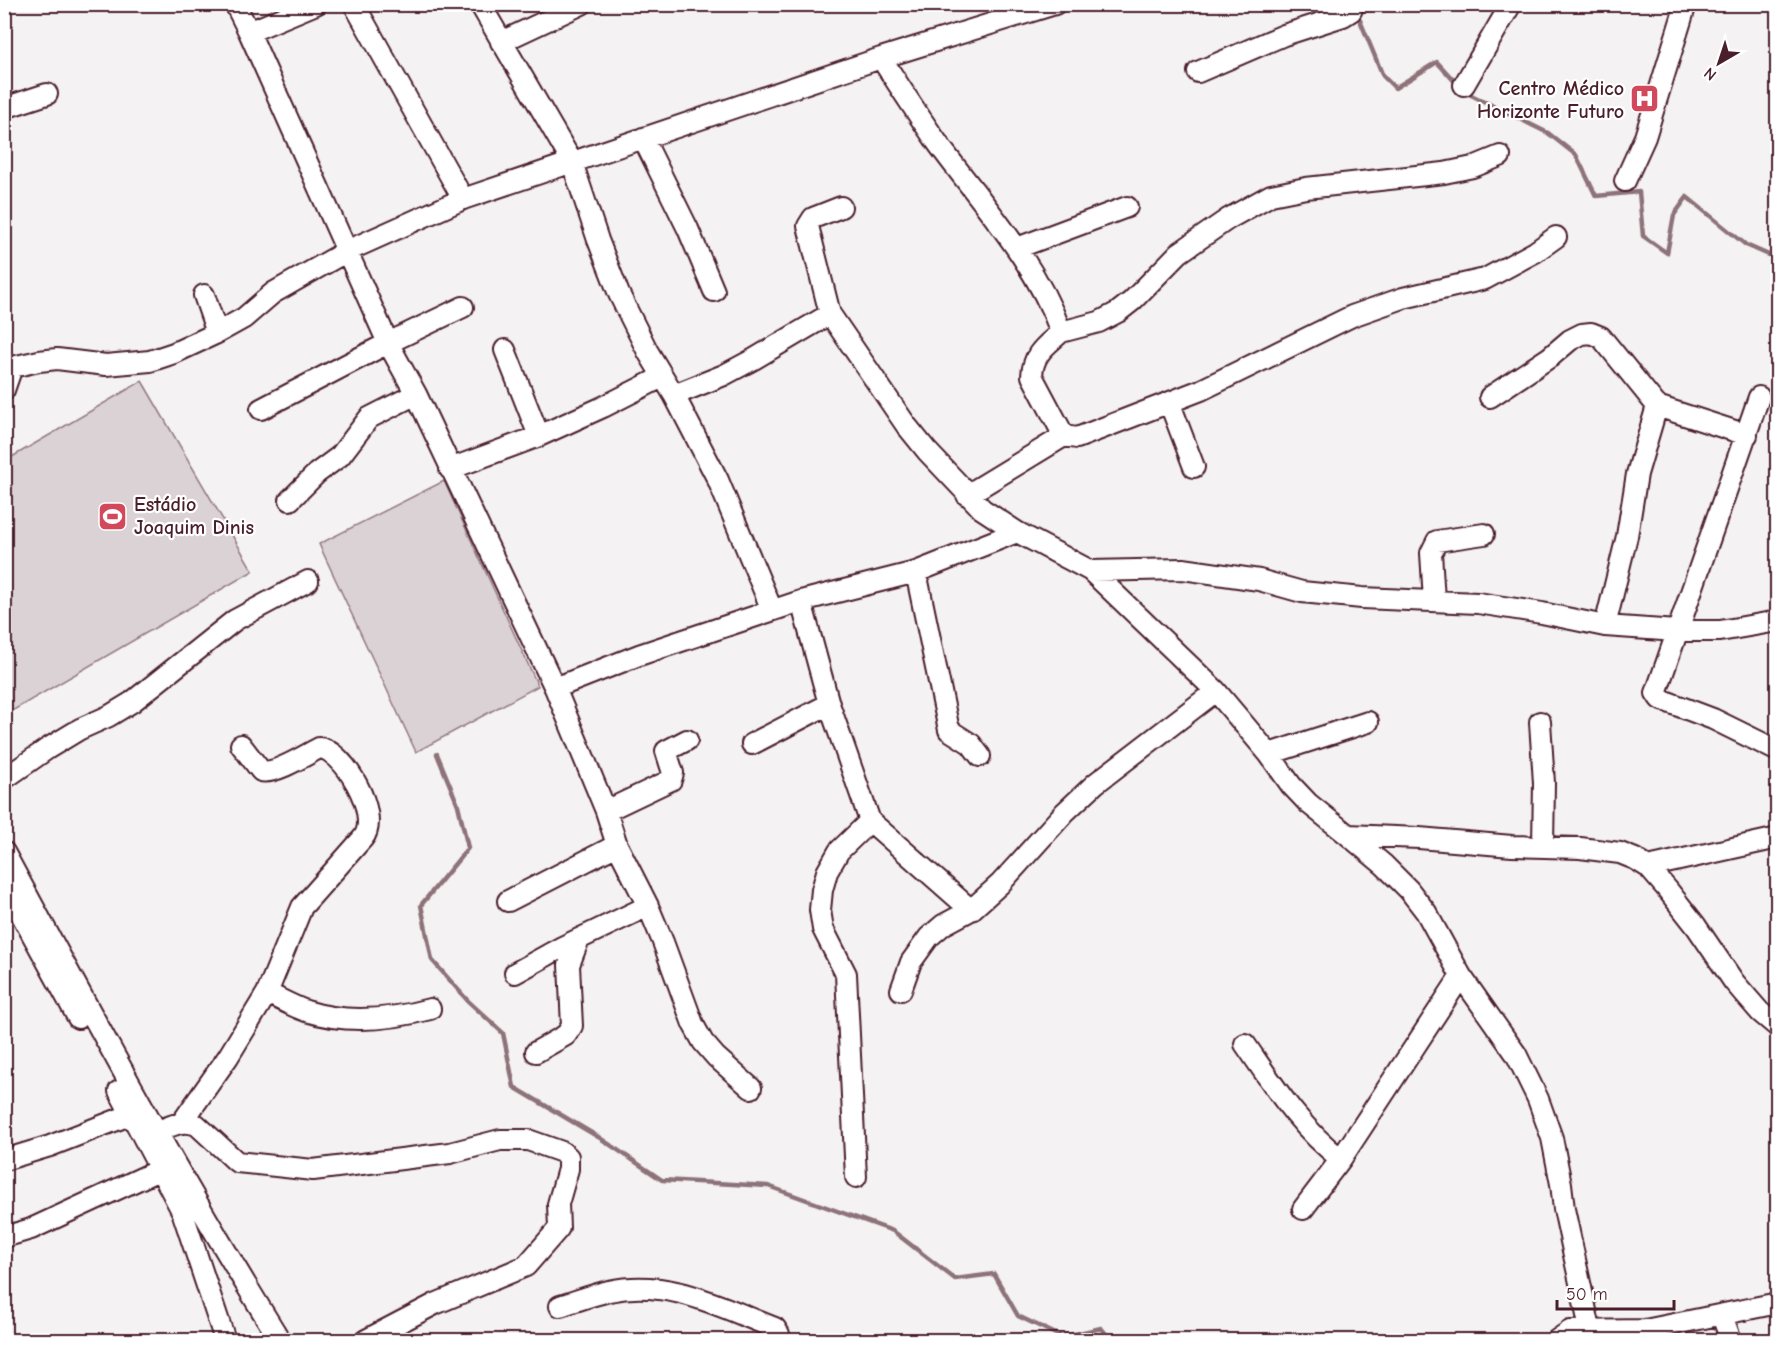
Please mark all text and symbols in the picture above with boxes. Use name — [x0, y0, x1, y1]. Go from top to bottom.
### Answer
north arrow — [1689, 33, 1749, 93]
text: N — [1700, 64, 1720, 84]
place label: Centro Médico Horizonte Futuro — [1477, 77, 1624, 123]
hospital icon: Centro Médico Horizonte Futuro — [1629, 83, 1661, 115]
place label: Estádio Joaquim Dinis — [134, 493, 254, 539]
sports icon: Estádio Joaquim Dinis — [97, 500, 129, 532]
scale bar — [1557, 1273, 1674, 1311]
text: 50 m — [1566, 1284, 1608, 1305]

